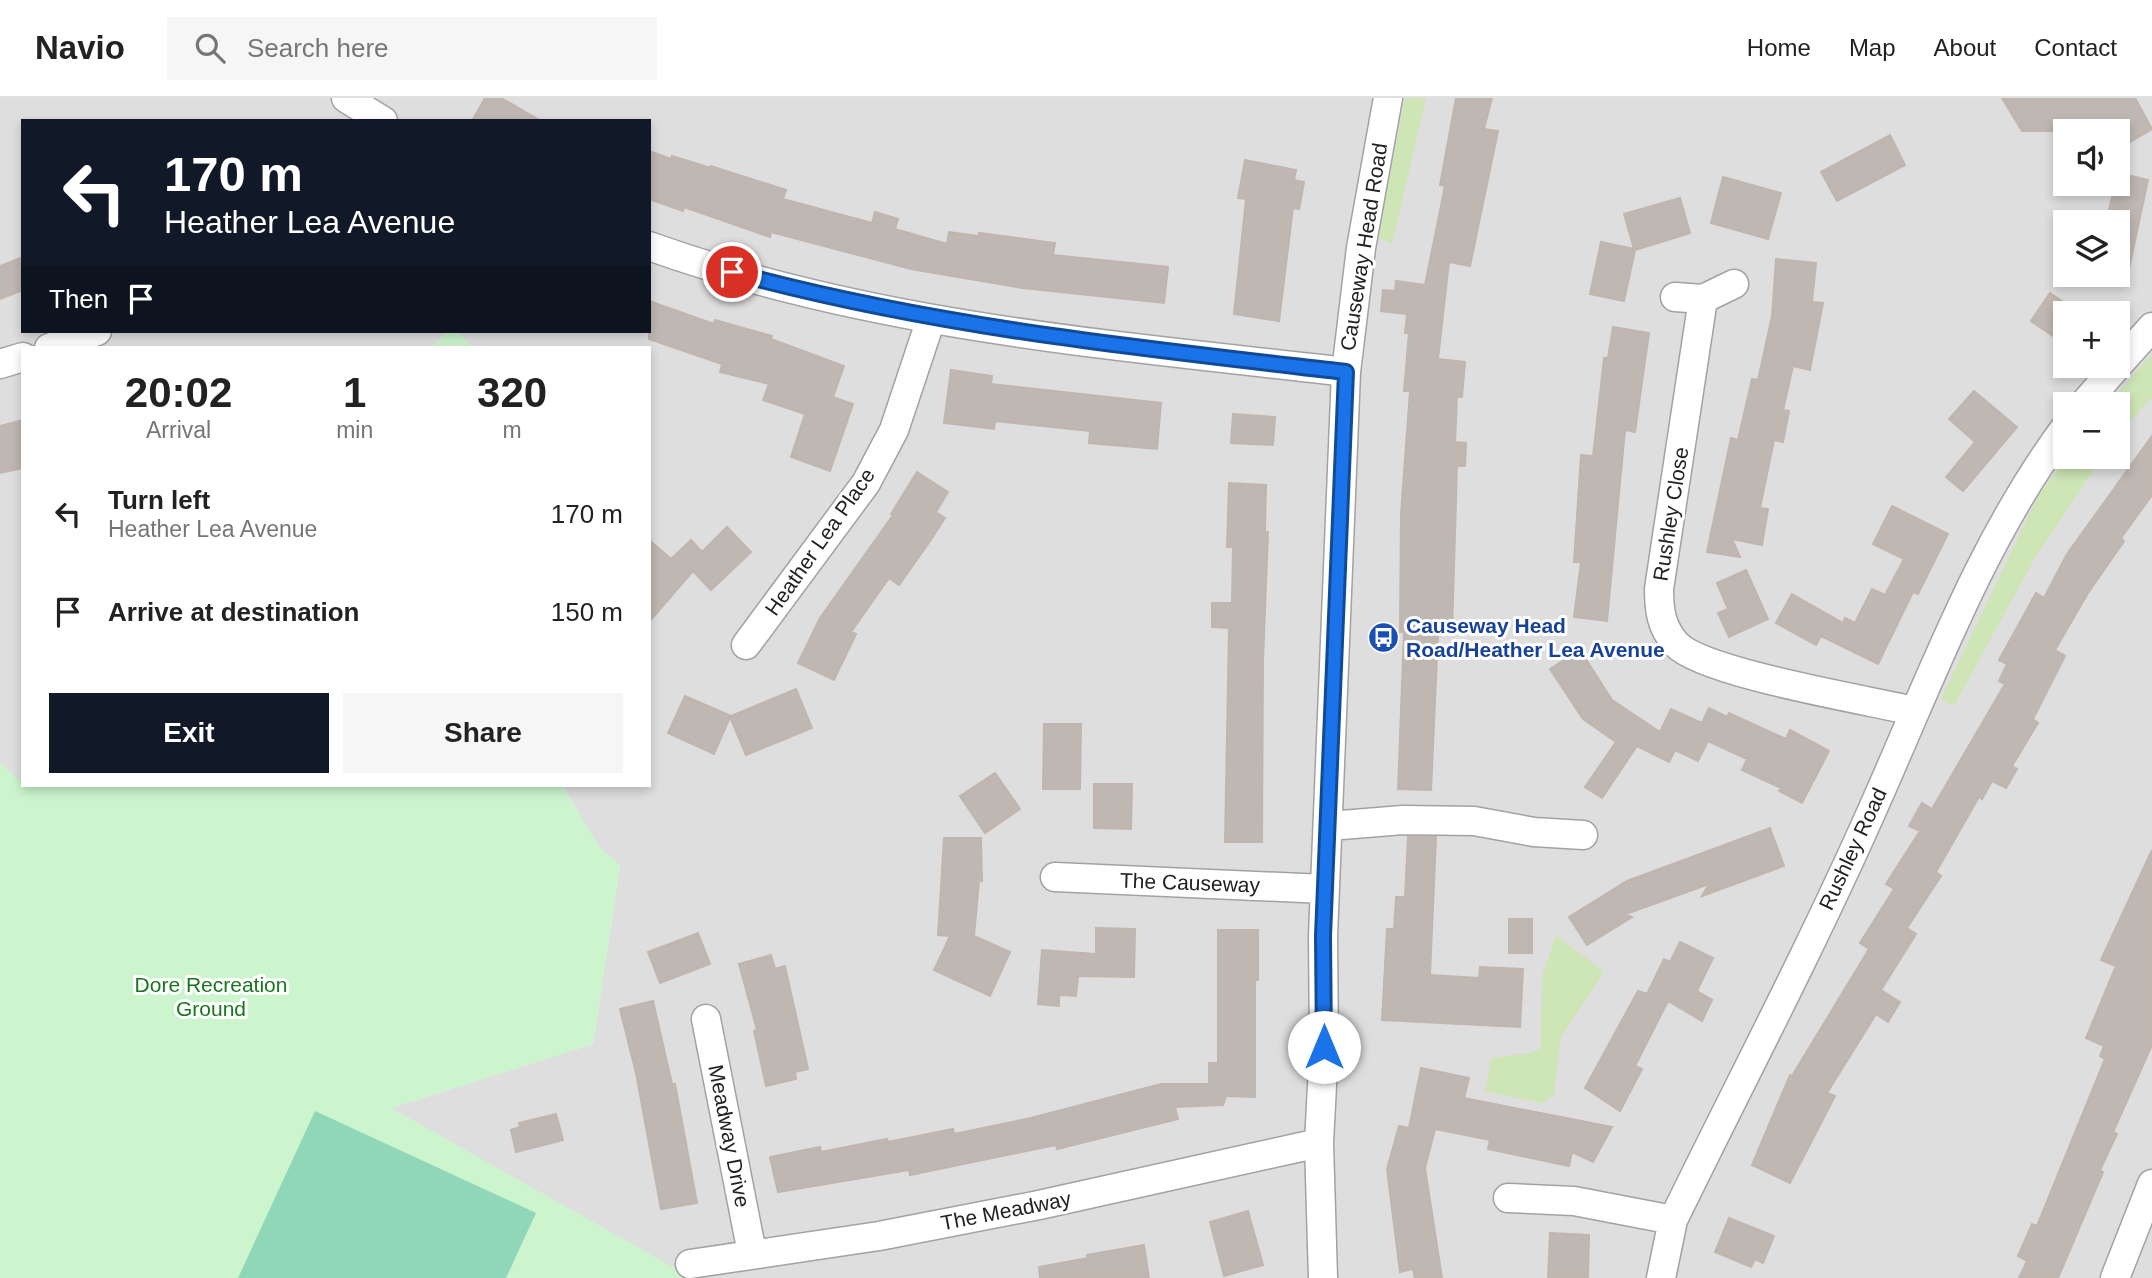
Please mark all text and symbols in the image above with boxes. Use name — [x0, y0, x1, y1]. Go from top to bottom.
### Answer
search box — [167, 17, 657, 80]
text: Navio — [35, 29, 125, 66]
icon: search — [191, 29, 229, 67]
text: Search here — [247, 33, 389, 63]
text: Home — [1747, 34, 1811, 61]
text: Map — [1849, 34, 1896, 61]
text: About — [1934, 34, 1996, 61]
text: Contact — [2034, 34, 2117, 61]
map controls — [2053, 119, 2130, 469]
button: sound — [2053, 119, 2130, 196]
street label: Causeway Head Road — [1336, 141, 1391, 352]
icon: left — [49, 147, 140, 238]
text: 170 m — [164, 147, 303, 201]
text: Heather Lea Avenue — [164, 204, 455, 240]
button: layers — [2053, 210, 2130, 287]
pin — [702, 242, 762, 302]
icon: arrive — [713, 253, 751, 291]
icon: arrive — [122, 280, 160, 318]
text: Then — [49, 284, 108, 314]
button: + — [2053, 301, 2130, 378]
text: 20:02 — [125, 369, 232, 416]
text: 1 — [343, 369, 366, 416]
text: 320 — [477, 369, 547, 416]
button: − — [2053, 392, 2130, 469]
text: Arrival — [146, 417, 211, 443]
text: min — [336, 417, 373, 443]
text: m — [503, 417, 522, 443]
street label: Rushley Close — [1649, 445, 1692, 583]
street label: Heather Lea Place — [760, 464, 879, 620]
text: Turn left — [108, 485, 210, 515]
icon: left — [49, 495, 87, 533]
text: 170 m — [551, 499, 623, 529]
text: Heather Lea Avenue — [108, 516, 317, 542]
icon: arrive — [49, 593, 87, 631]
text: Arrive at destination — [108, 597, 359, 627]
text: 150 m — [551, 597, 623, 627]
place label: Causeway Head Road/Heather Lea Avenue — [1406, 614, 1665, 661]
bus stop icon: Causeway Head Road/Heather Lea Avenue — [1366, 621, 1400, 655]
button: Exit — [49, 693, 329, 773]
button: Share — [343, 693, 623, 773]
street label: Rushley Road — [1814, 784, 1891, 913]
street label: The Causeway — [1120, 869, 1261, 896]
park label: Dore Recreation Ground — [135, 973, 287, 1020]
position arrow — [1287, 1010, 1361, 1084]
street label: Meadway Drive — [704, 1063, 755, 1209]
street label: The Meadway — [939, 1187, 1073, 1234]

